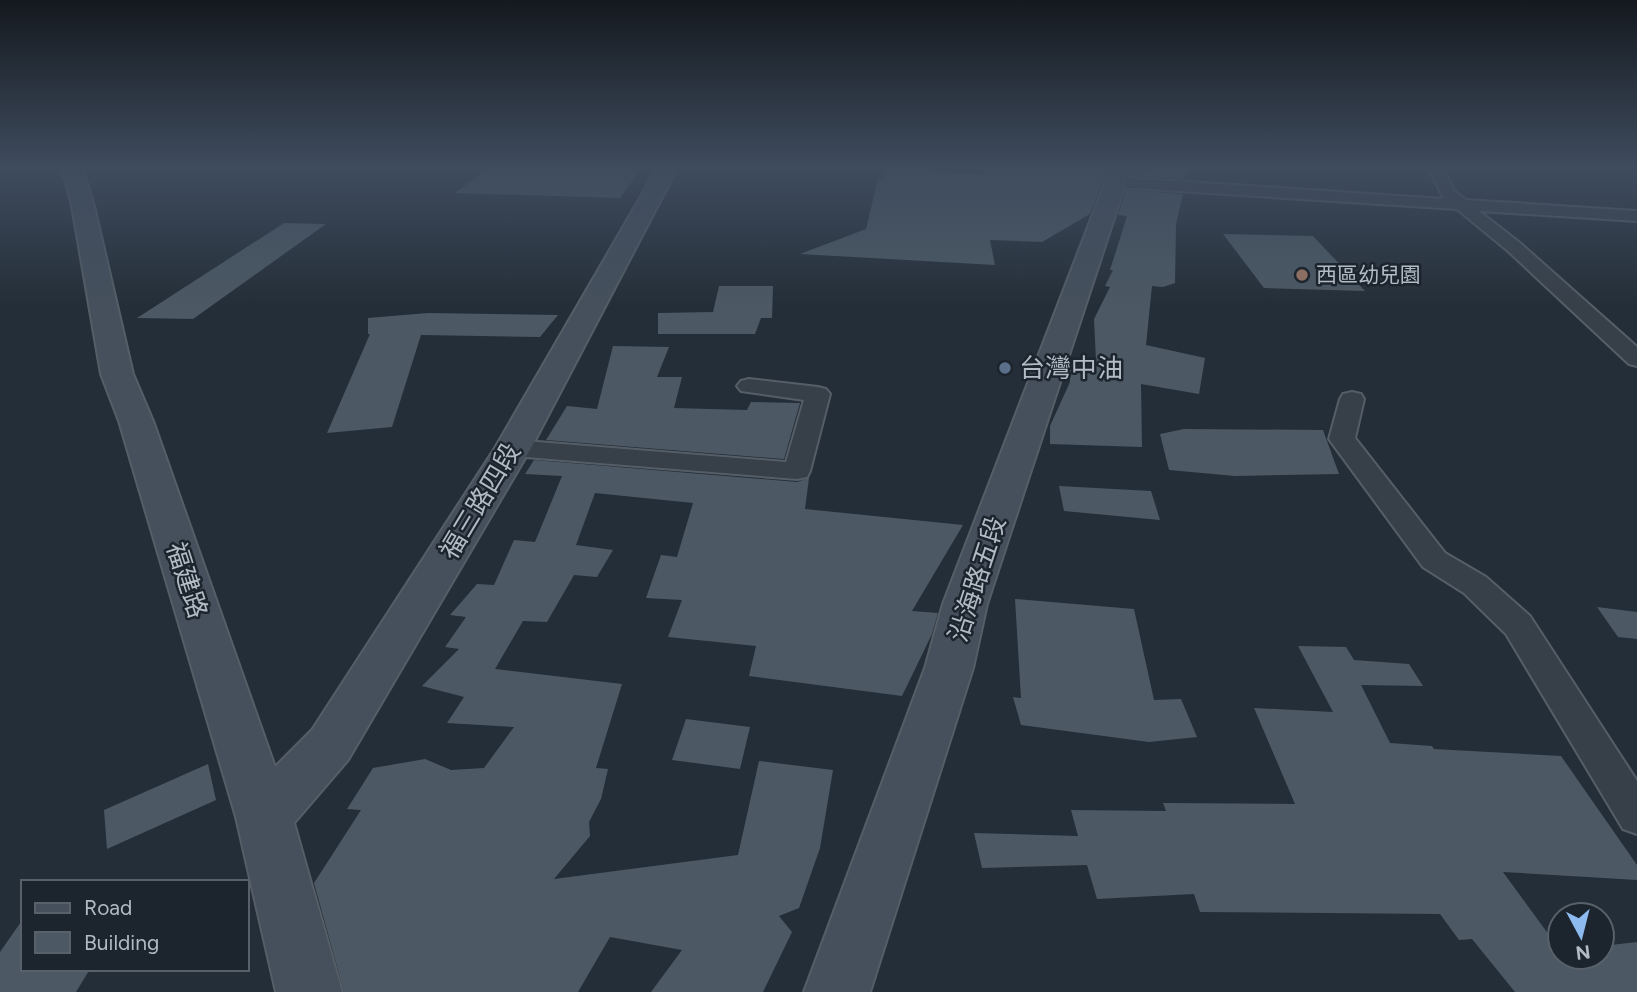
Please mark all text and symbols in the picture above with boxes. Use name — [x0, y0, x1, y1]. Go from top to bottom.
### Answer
place label: 西區幼兒園 — [1316, 262, 1421, 287]
marker: 西區幼兒園 — [1294, 267, 1310, 283]
place label: 台灣中油 — [1019, 352, 1123, 384]
marker: 台灣中油 — [997, 360, 1013, 376]
street label: 福三路四段 — [433, 437, 527, 565]
street label: 沿海路五段 — [942, 512, 1012, 646]
street label: 福建路 — [160, 538, 214, 622]
legend — [21, 880, 248, 971]
text: Road — [84, 895, 132, 920]
north arrow — [1546, 901, 1616, 971]
text: Building — [84, 930, 159, 955]
text: N — [1574, 940, 1592, 965]

